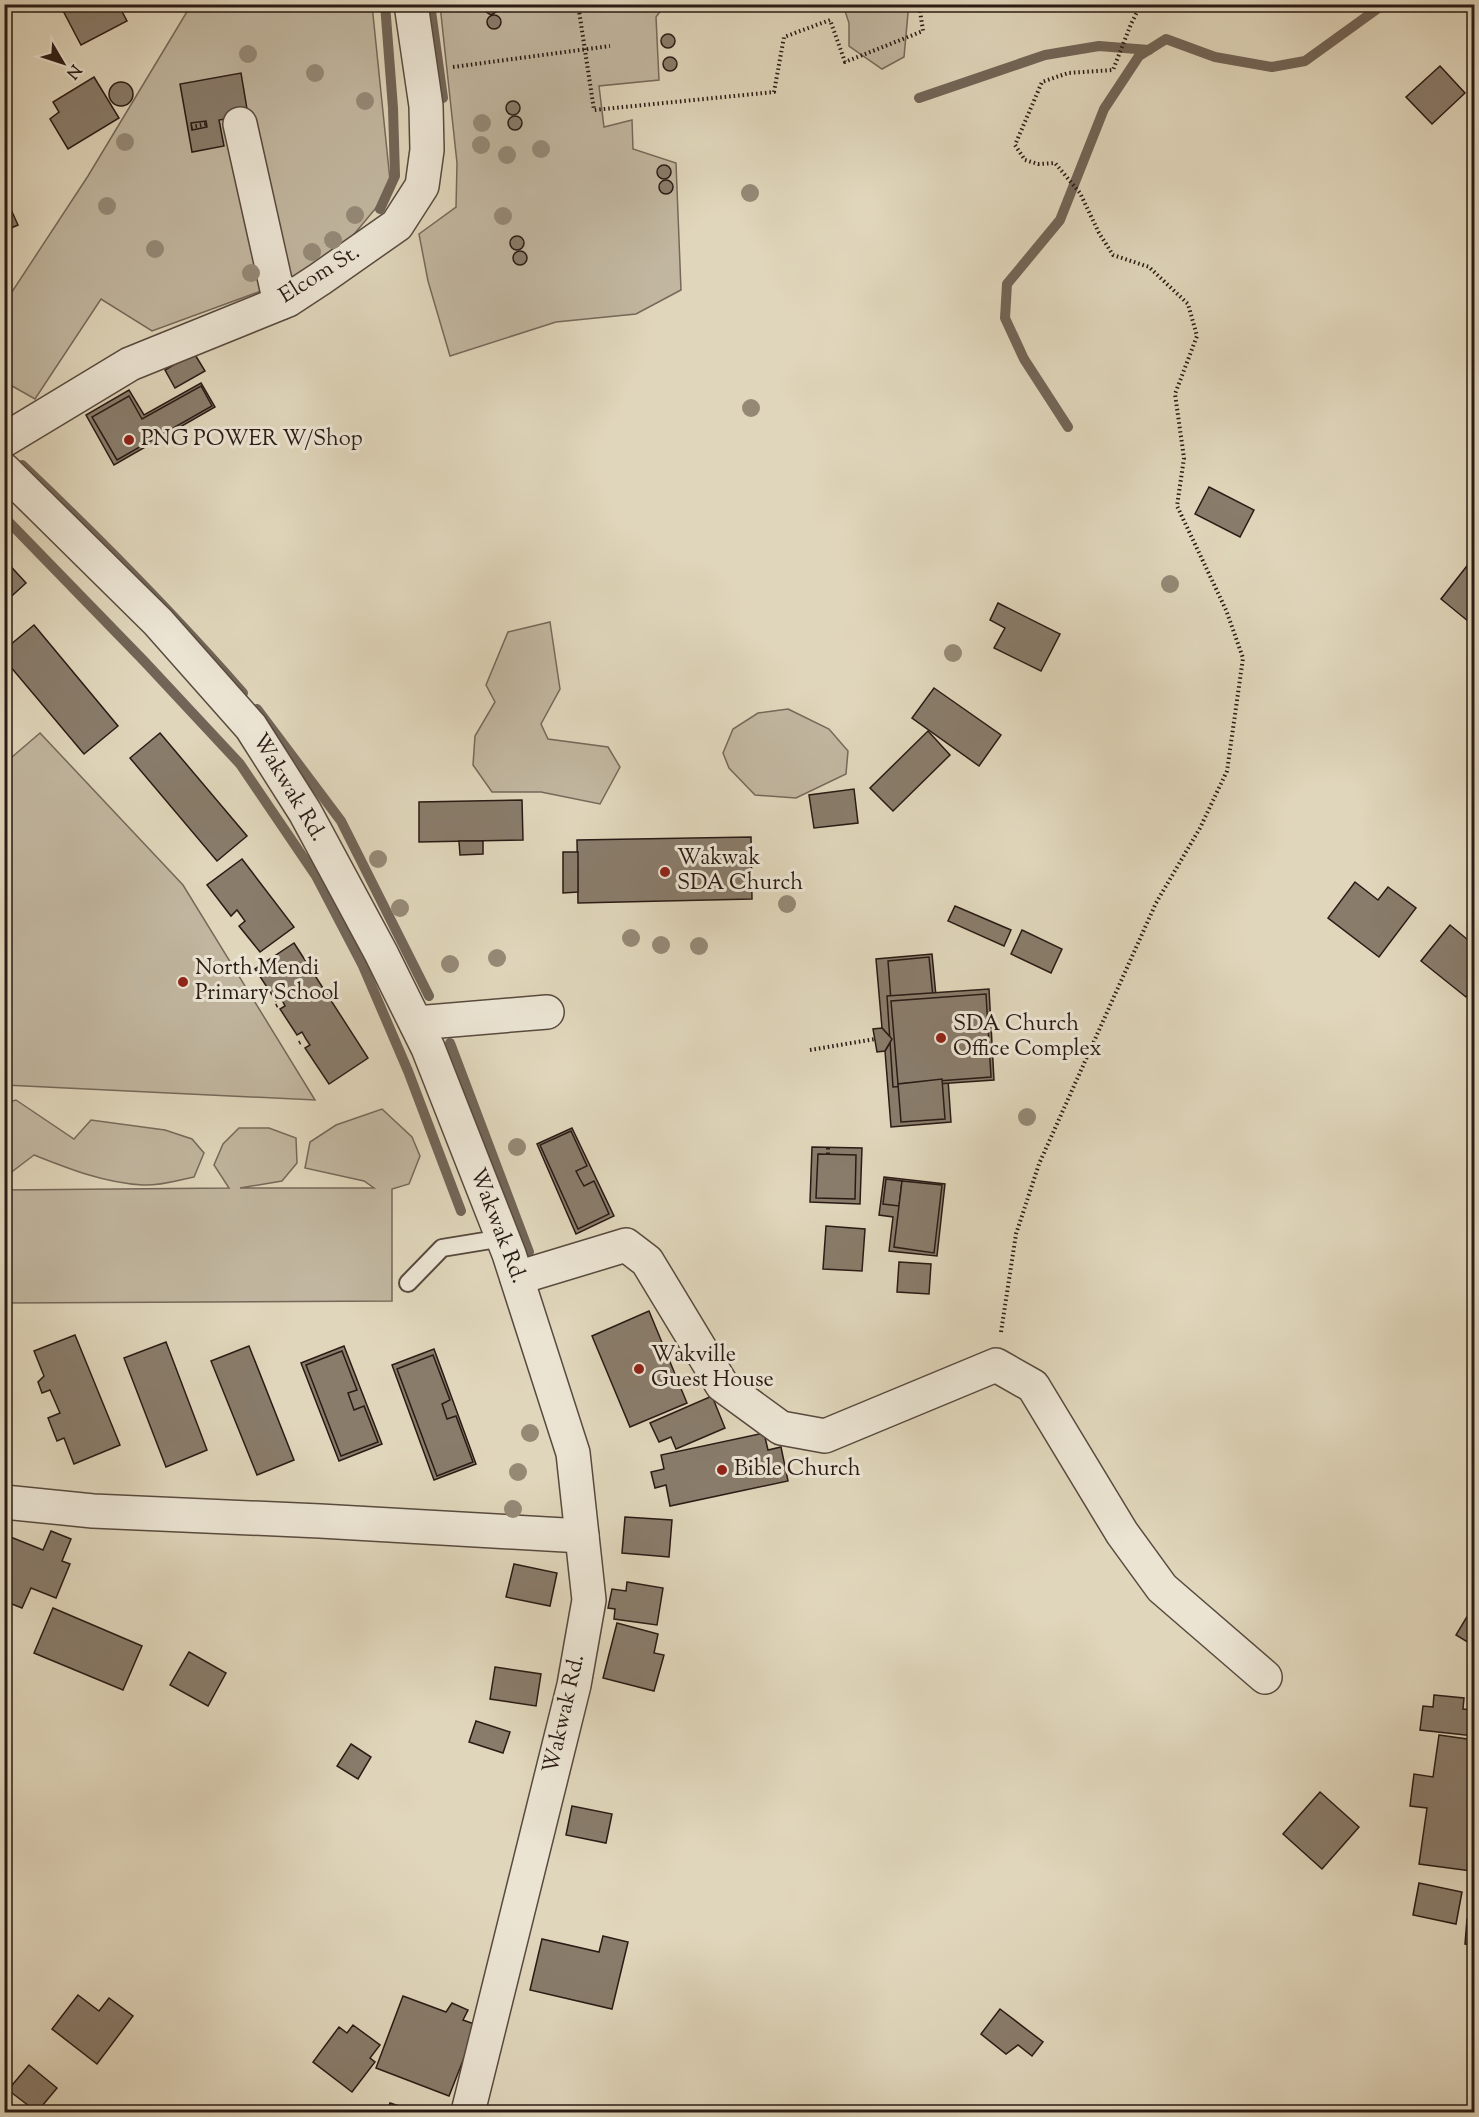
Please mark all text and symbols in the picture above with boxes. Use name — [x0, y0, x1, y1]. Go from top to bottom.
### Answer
north arrow — [33, 33, 93, 93]
text: N — [60, 59, 86, 83]
street label: Elcom St. — [273, 238, 367, 312]
place label: PNG POWER W/Shop — [141, 424, 363, 456]
marker: PNG POWER W/Shop — [122, 433, 136, 447]
street label: Wakwak Rd. — [243, 728, 333, 848]
place label: Wakwak SDA Church — [677, 843, 803, 900]
marker: Wakwak SDA Church — [658, 865, 672, 879]
place label: North Mendi Primary School — [195, 953, 339, 1010]
marker: North Mendi Primary School — [176, 975, 190, 989]
place label: SDA Church Office Complex — [953, 1009, 1102, 1066]
marker: SDA Church Office Complex — [934, 1031, 948, 1045]
street label: Wakwak Rd. — [460, 1164, 534, 1288]
place label: Wakville Guest House — [651, 1340, 774, 1397]
marker: Wakville Guest House — [632, 1362, 646, 1376]
place label: Bible Church — [734, 1454, 861, 1486]
marker: Bible Church — [715, 1463, 729, 1477]
street label: Wakwak Rd. — [536, 1651, 594, 1777]

